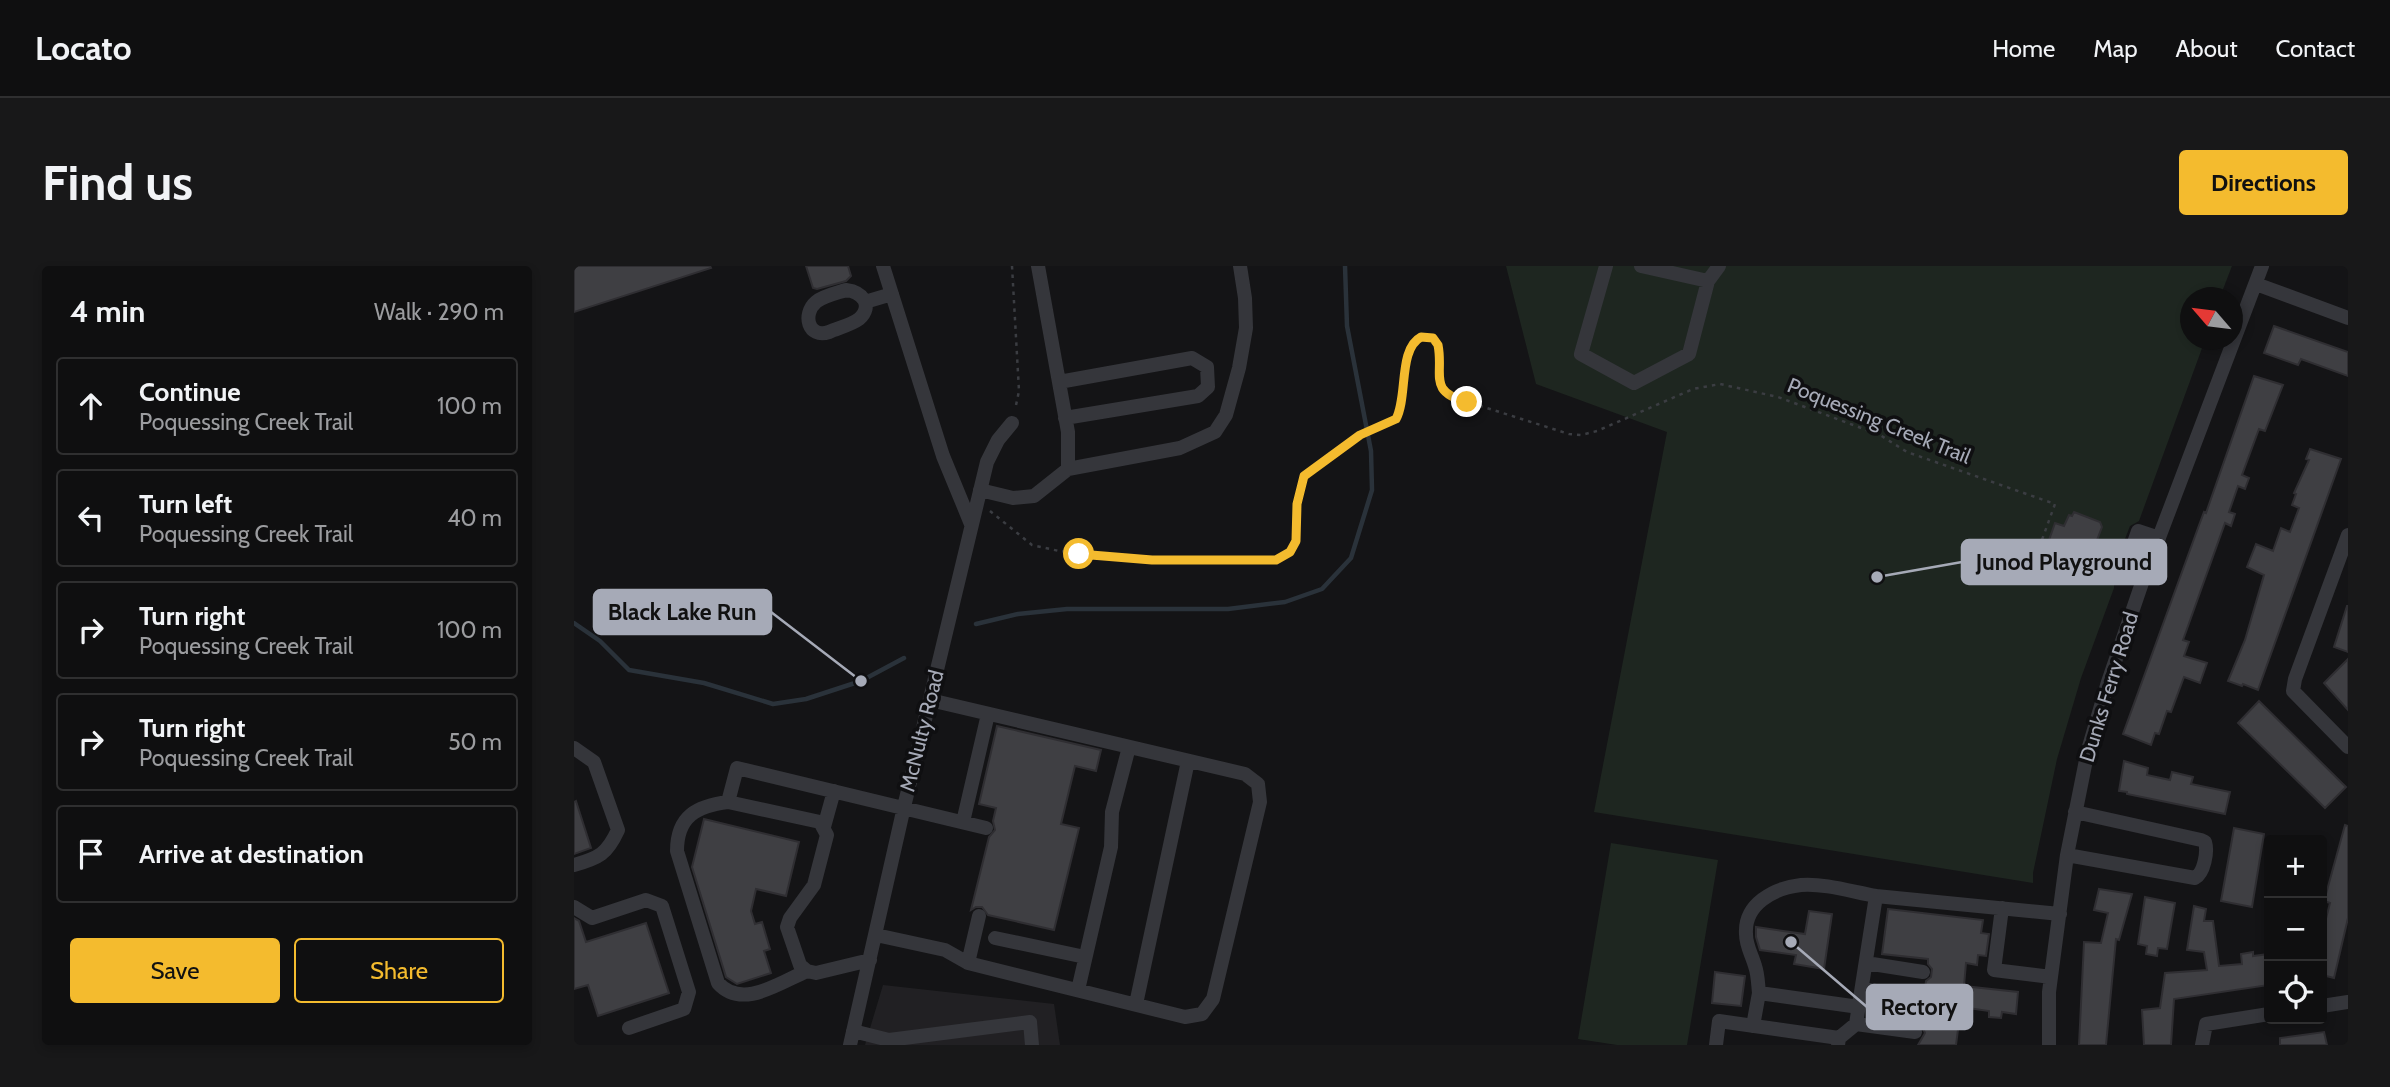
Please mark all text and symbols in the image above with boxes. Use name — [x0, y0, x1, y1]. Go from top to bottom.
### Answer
text: Locato — [35, 28, 131, 68]
text: Home — [1992, 34, 2055, 63]
text: Map — [2093, 34, 2138, 63]
text: About — [2176, 34, 2238, 63]
text: Contact — [2276, 34, 2355, 63]
button: Directions — [2179, 150, 2348, 215]
text: Find us — [42, 153, 193, 212]
north arrow — [2180, 287, 2243, 350]
text: 4 min — [70, 293, 145, 330]
text: Walk · 290 m — [374, 298, 504, 326]
street label: Poquessing Creek Trail — [1784, 372, 1975, 469]
text: Continue — [139, 376, 241, 408]
route end — [1451, 386, 1482, 417]
icon: ahead — [72, 387, 110, 425]
text: 100 m — [437, 392, 502, 420]
text: Poquessing Creek Trail — [139, 408, 353, 436]
text: Turn left — [139, 488, 232, 520]
icon: left — [72, 499, 110, 537]
text: 40 m — [447, 504, 502, 532]
text: Poquessing Creek Trail — [139, 520, 353, 548]
route start — [1063, 538, 1094, 569]
callout: Junod Playground — [1962, 540, 2166, 584]
text: Junod Playground — [1975, 548, 2152, 576]
callout: Black Lake Run — [594, 590, 771, 634]
text: Black Lake Run — [608, 598, 756, 626]
text: Turn right — [139, 600, 245, 632]
street label: Dunks Ferry Road — [2074, 609, 2143, 765]
icon: right — [72, 611, 110, 649]
text: 100 m — [437, 616, 502, 644]
text: Poquessing Creek Trail — [139, 632, 353, 660]
street label: McNulty Road — [894, 667, 949, 794]
text: Turn right — [139, 712, 245, 744]
icon: right — [72, 723, 110, 761]
text: 50 m — [448, 728, 502, 756]
text: Poquessing Creek Trail — [139, 744, 353, 772]
icon: arrive — [72, 835, 110, 873]
map controls — [2264, 835, 2327, 1024]
button: + — [2264, 835, 2327, 898]
text: Arrive at destination — [139, 838, 364, 870]
button: − — [2264, 898, 2327, 961]
button: Save — [70, 938, 280, 1003]
button: Share — [294, 938, 504, 1003]
button: locate — [2264, 961, 2327, 1024]
callout: Rectory — [1867, 985, 1972, 1029]
text: Rectory — [1880, 993, 1958, 1021]

